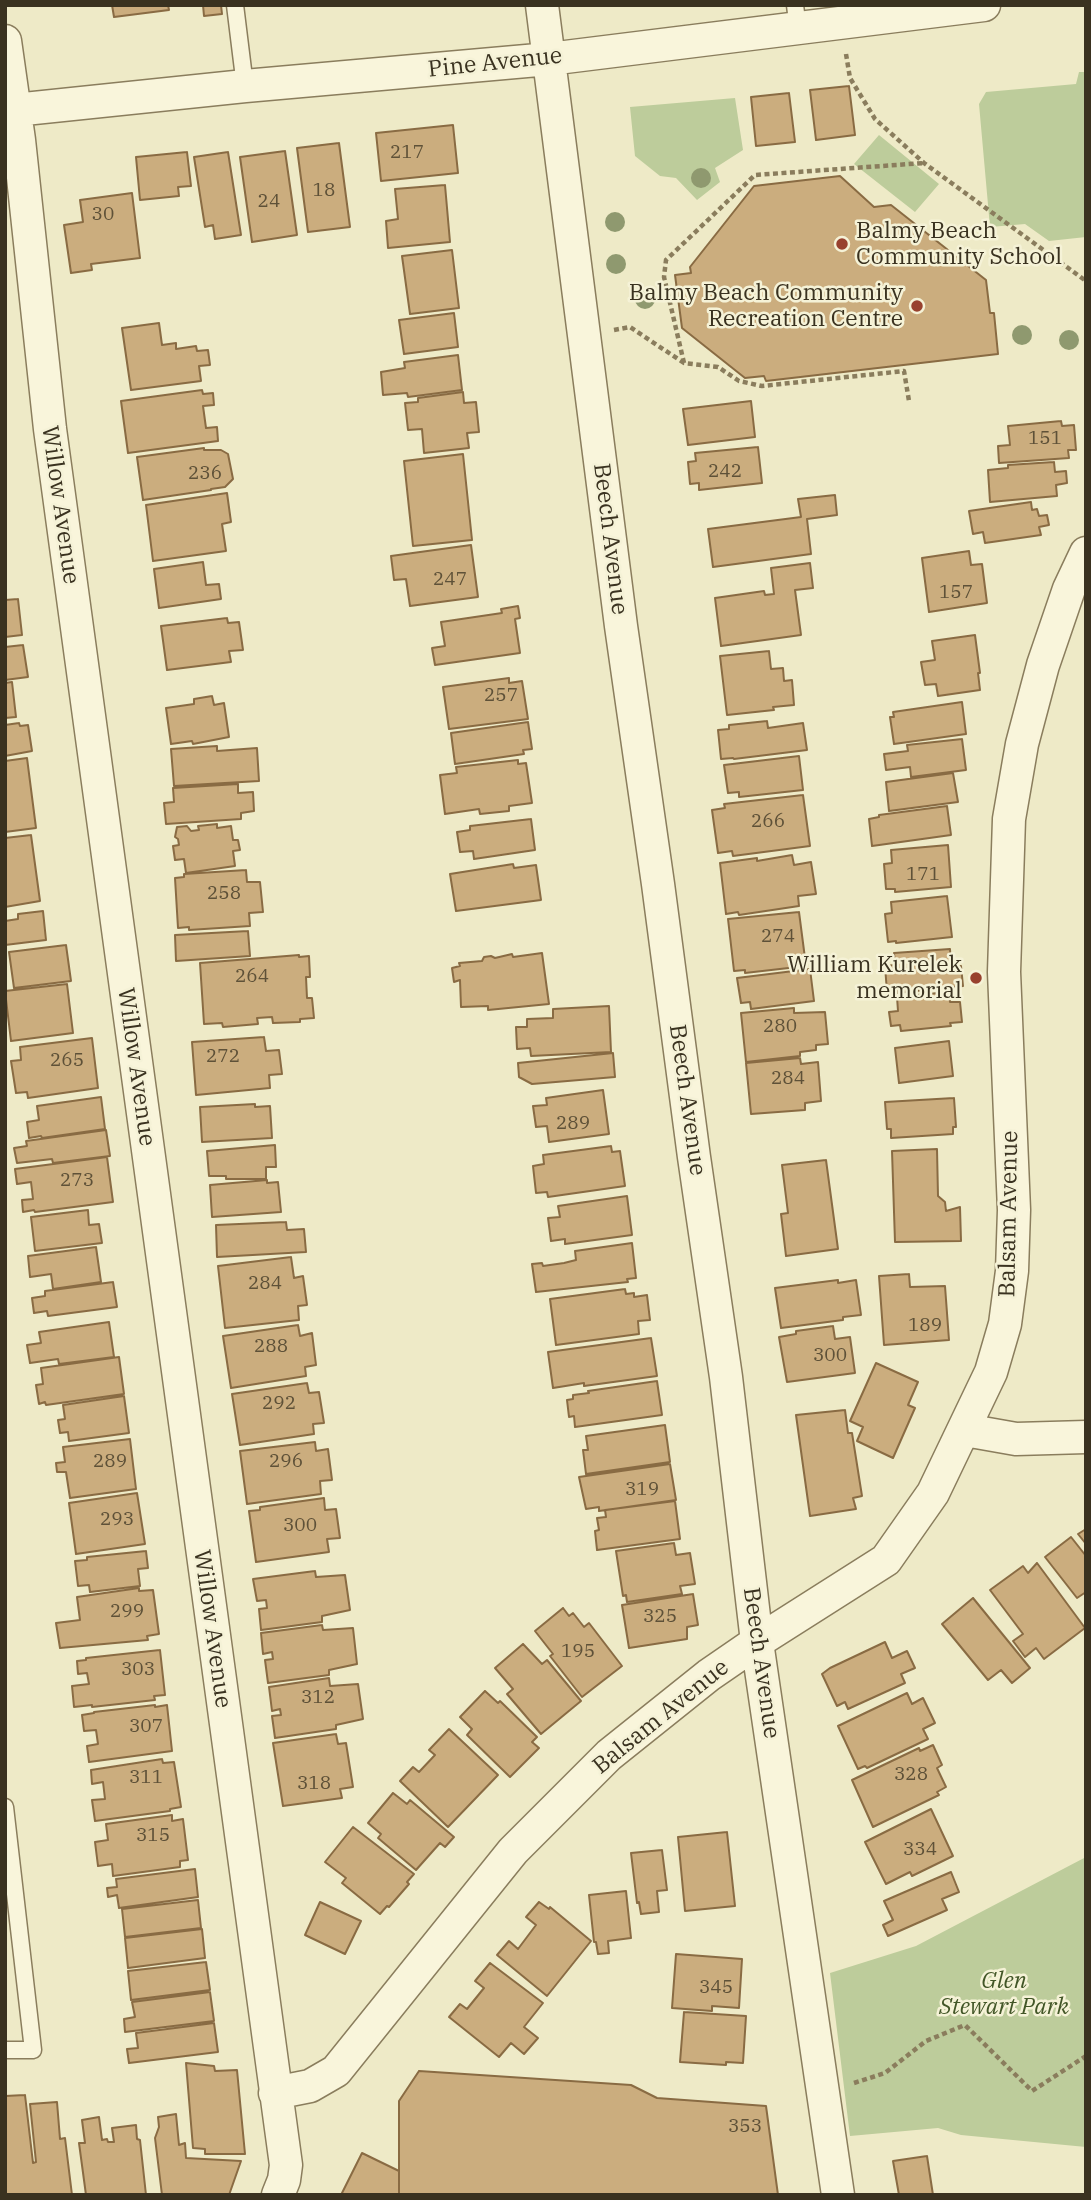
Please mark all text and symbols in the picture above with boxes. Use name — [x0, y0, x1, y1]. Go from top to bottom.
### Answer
street label: Pine Avenue — [427, 42, 563, 84]
house number: 217 — [390, 142, 424, 164]
house number: 18 — [313, 180, 335, 202]
house number: 24 — [258, 191, 280, 213]
house number: 30 — [92, 204, 114, 226]
place label: Balmy Beach Community School — [856, 217, 1062, 271]
marker: Balmy Beach Community School — [834, 236, 850, 252]
place label: Balmy Beach Community Recreation Centre — [629, 279, 903, 333]
marker: Balmy Beach Community Recreation Centre — [909, 298, 925, 314]
street label: Willow Avenue — [35, 424, 85, 586]
house number: 151 — [1028, 428, 1062, 450]
house number: 242 — [708, 461, 742, 483]
street label: Beech Avenue — [587, 462, 633, 616]
house number: 236 — [188, 463, 222, 485]
house number: 247 — [433, 569, 467, 591]
house number: 157 — [939, 582, 973, 604]
house number: 257 — [484, 685, 518, 707]
house number: 266 — [751, 811, 785, 833]
house number: 171 — [906, 864, 940, 886]
house number: 258 — [207, 883, 241, 905]
house number: 274 — [761, 926, 795, 948]
place label: William Kurelek memorial — [787, 951, 962, 1005]
house number: 264 — [235, 966, 269, 988]
marker: William Kurelek memorial — [968, 970, 984, 986]
street label: Willow Avenue — [111, 986, 161, 1148]
house number: 280 — [763, 1016, 797, 1038]
street label: Beech Avenue — [663, 1023, 711, 1177]
house number: 272 — [206, 1046, 240, 1068]
house number: 265 — [50, 1050, 84, 1072]
house number: 284 — [771, 1068, 805, 1090]
house number: 289 — [556, 1113, 590, 1135]
street label: Balsam Avenue — [994, 1130, 1024, 1298]
house number: 273 — [60, 1170, 94, 1192]
house number: 284 — [248, 1273, 282, 1295]
house number: 189 — [908, 1315, 942, 1337]
house number: 288 — [254, 1336, 288, 1358]
house number: 300 — [813, 1345, 847, 1367]
house number: 292 — [262, 1393, 296, 1415]
house number: 289 — [93, 1451, 127, 1473]
house number: 296 — [269, 1451, 303, 1473]
house number: 319 — [625, 1479, 659, 1501]
house number: 293 — [100, 1509, 134, 1531]
house number: 300 — [283, 1515, 317, 1537]
street label: Willow Avenue — [187, 1548, 237, 1710]
street label: Beech Avenue — [737, 1586, 785, 1740]
house number: 299 — [110, 1601, 144, 1623]
house number: 325 — [643, 1606, 677, 1628]
house number: 195 — [561, 1641, 595, 1663]
street label: Balsam Avenue — [588, 1654, 734, 1780]
house number: 303 — [121, 1659, 155, 1681]
house number: 312 — [301, 1687, 335, 1709]
house number: 307 — [129, 1716, 163, 1738]
house number: 328 — [894, 1764, 928, 1786]
house number: 311 — [129, 1767, 163, 1789]
house number: 318 — [297, 1773, 331, 1795]
house number: 315 — [136, 1825, 170, 1847]
house number: 334 — [903, 1839, 937, 1861]
park label: Glen Stewart Park — [939, 1967, 1069, 2021]
house number: 345 — [699, 1977, 733, 1999]
house number: 353 — [728, 2116, 762, 2138]

